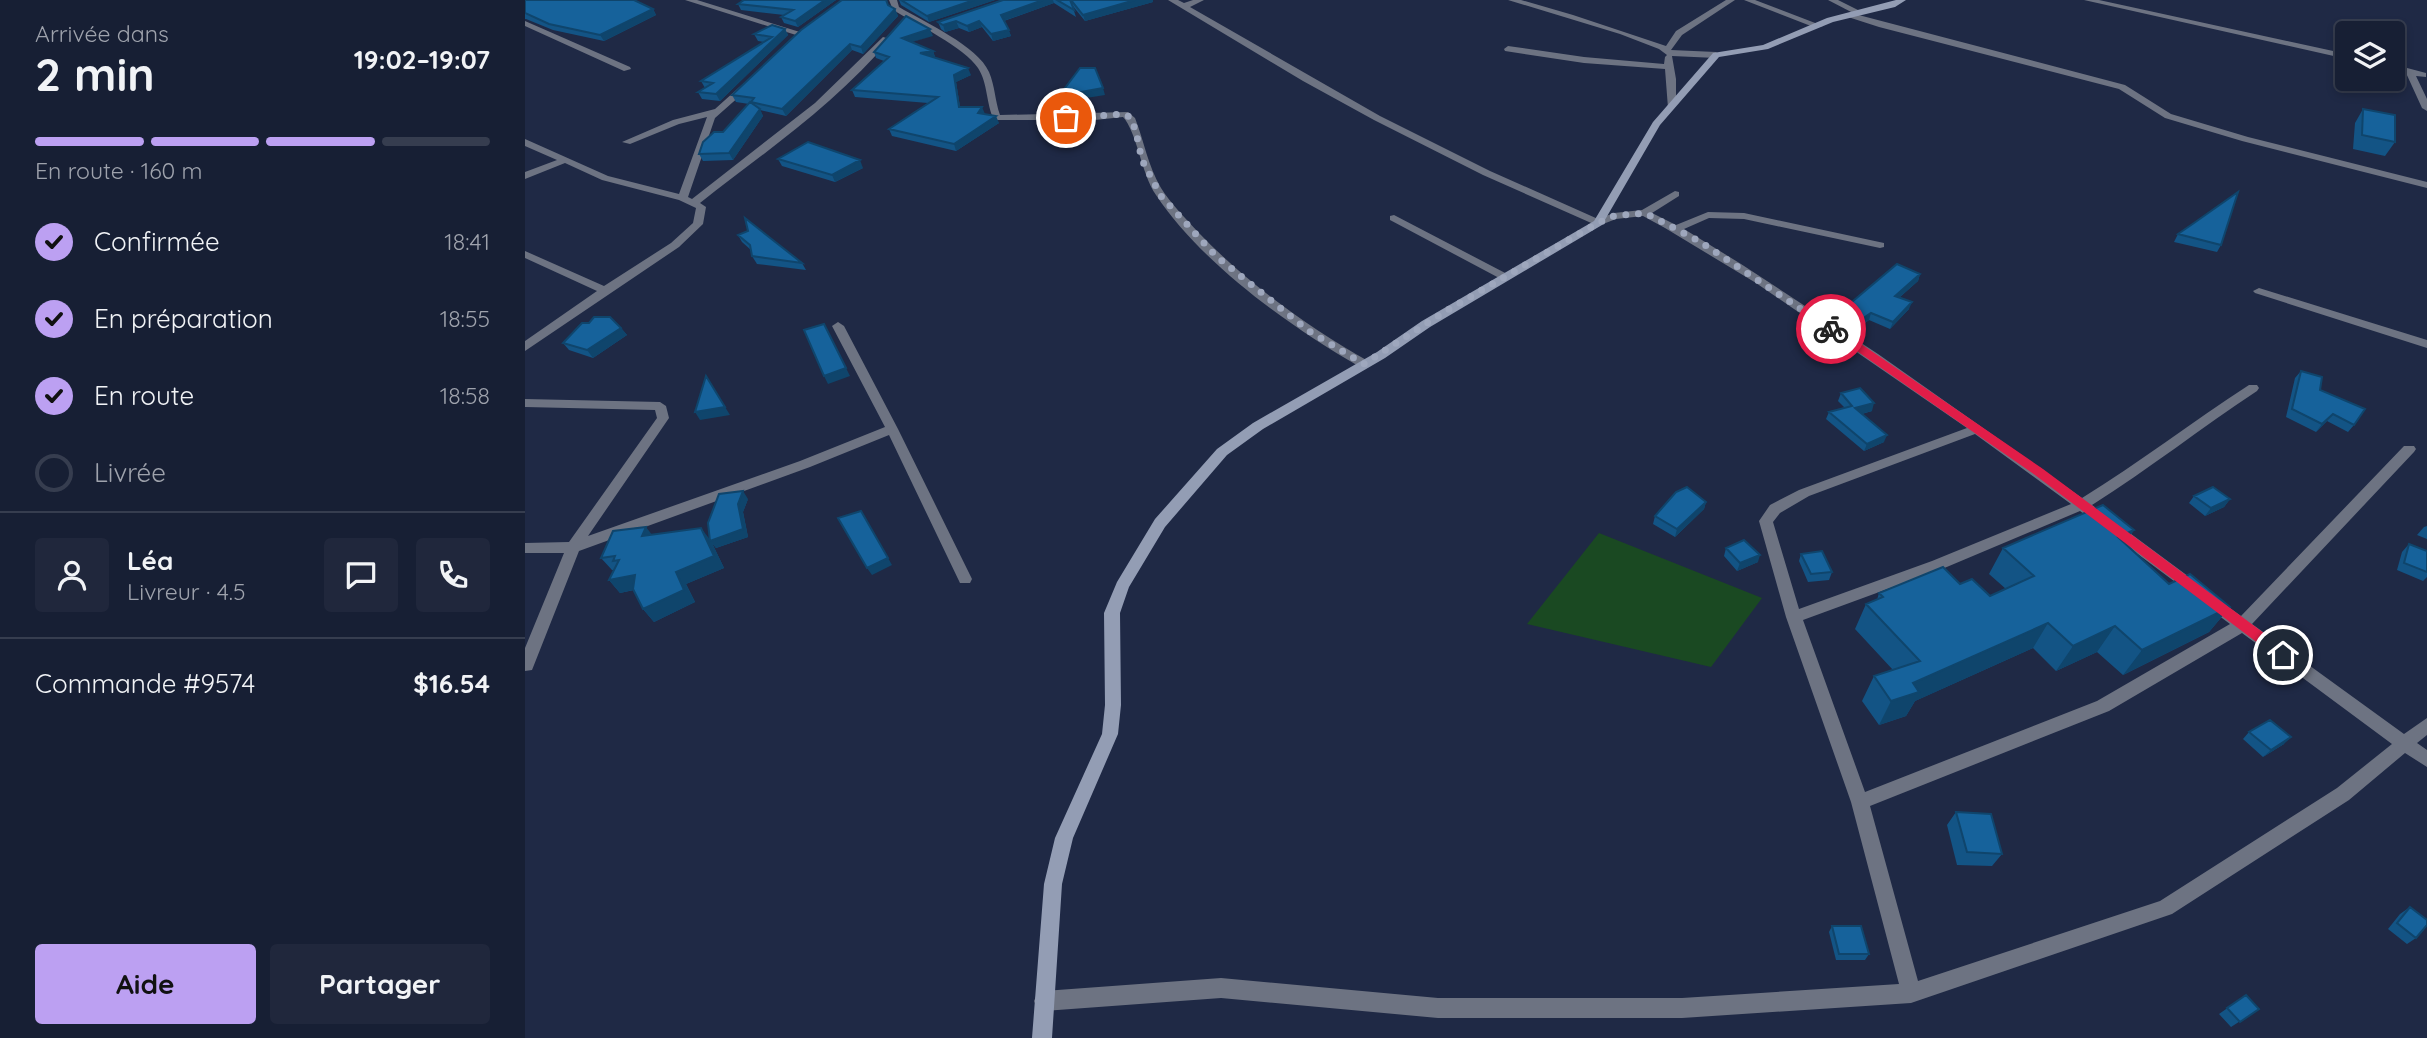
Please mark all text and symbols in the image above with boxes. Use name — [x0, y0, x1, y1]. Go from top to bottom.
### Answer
text: Arrivée dans — [35, 19, 169, 48]
map controls — [2335, 21, 2405, 91]
button: layers — [2335, 21, 2405, 91]
text: 19:02–19:07 — [354, 43, 490, 76]
text: 2 min — [35, 45, 155, 103]
pin — [1036, 88, 1096, 148]
icon: bag — [1047, 99, 1085, 137]
text: En route · 160 m — [35, 156, 203, 185]
icon: check — [35, 223, 73, 261]
text: Confirmée — [94, 225, 220, 258]
text: 18:41 — [444, 227, 490, 256]
courier — [1796, 294, 1866, 364]
icon: check — [35, 300, 73, 338]
text: En préparation — [94, 302, 273, 335]
text: 18:55 — [440, 304, 490, 333]
icon: bike — [1812, 310, 1850, 348]
icon: check — [35, 377, 73, 415]
text: En route — [94, 379, 194, 412]
text: 18:58 — [440, 381, 490, 410]
text: Livrée — [94, 456, 166, 489]
button: person — [35, 538, 109, 612]
button: chat — [324, 538, 398, 612]
button: phone — [416, 538, 490, 612]
text: Léa — [127, 544, 173, 577]
text: Livreur · 4.5 — [127, 577, 245, 606]
pin — [2253, 625, 2313, 685]
icon: home — [2264, 636, 2302, 674]
text: Commande #9574 — [35, 667, 255, 700]
text: $16.54 — [413, 667, 490, 700]
button: Aide — [35, 944, 256, 1024]
button: Partager — [270, 944, 490, 1024]

